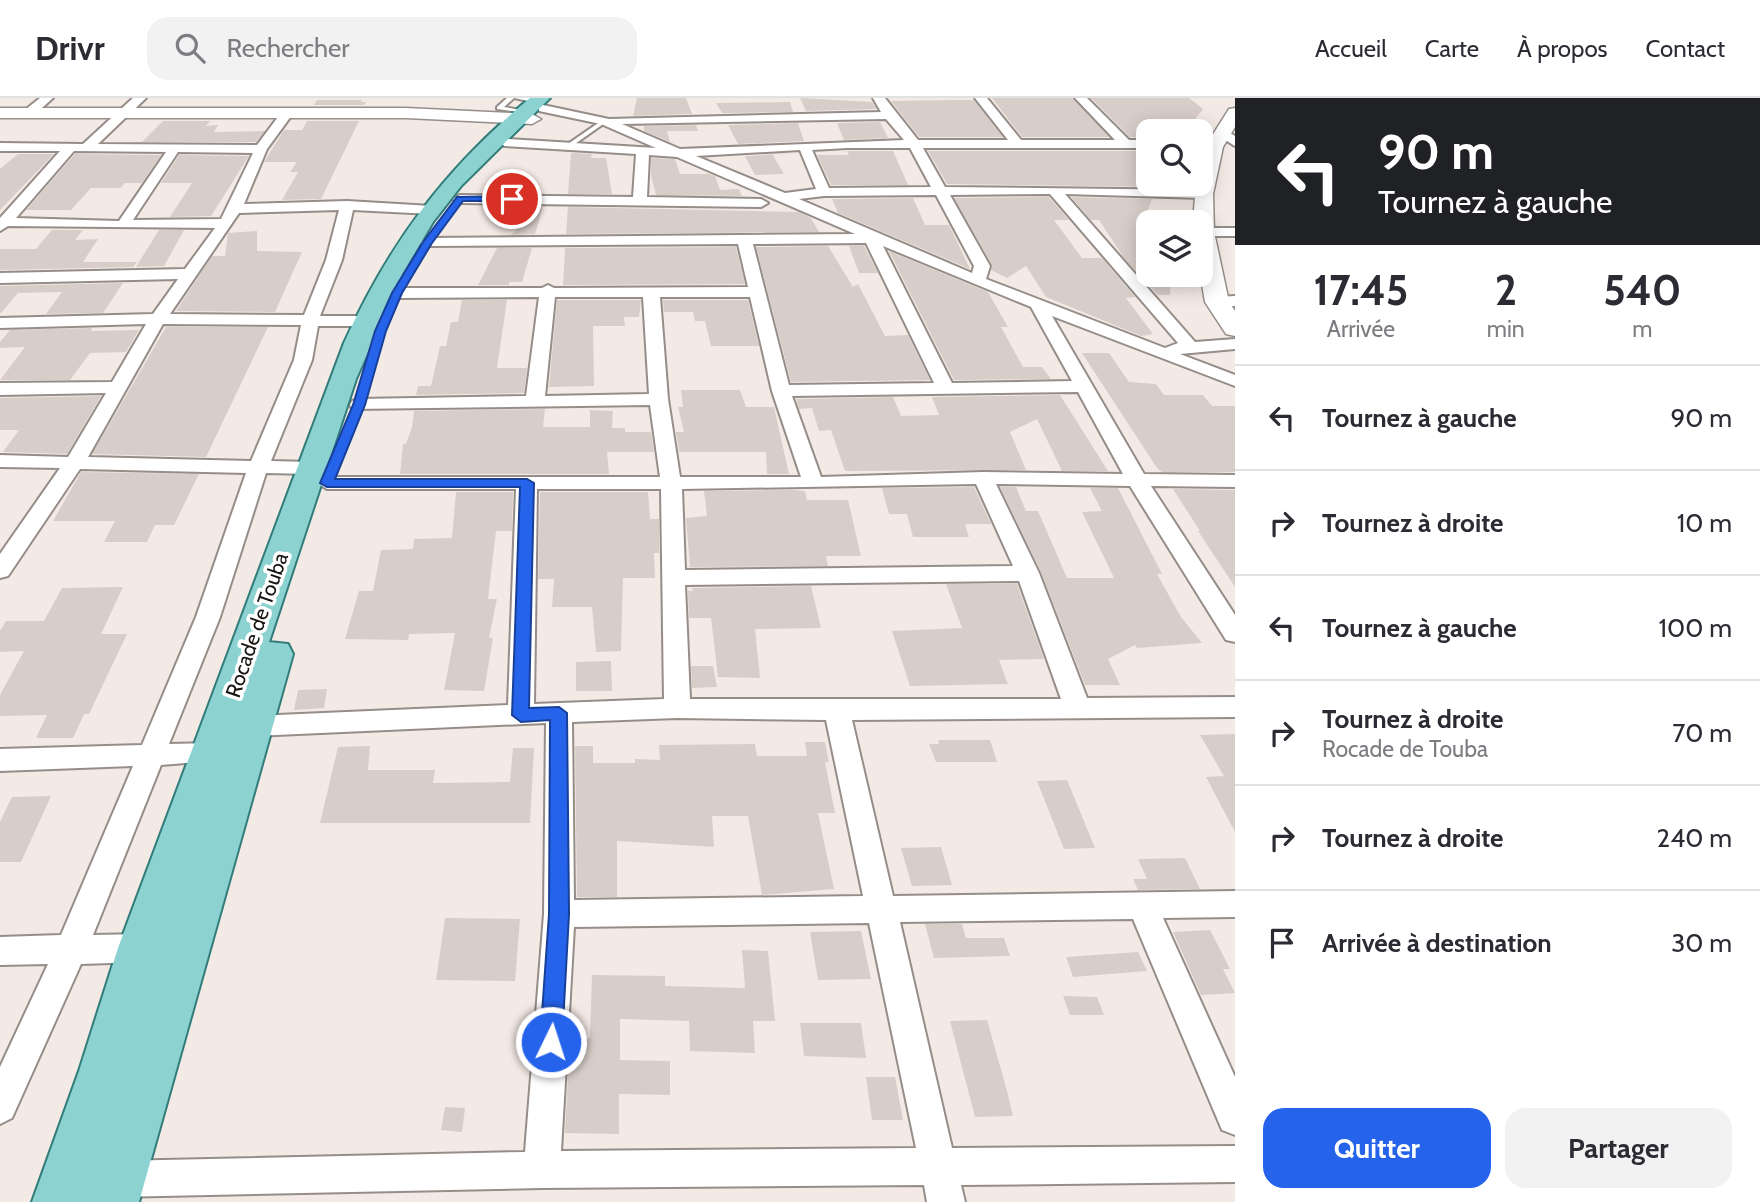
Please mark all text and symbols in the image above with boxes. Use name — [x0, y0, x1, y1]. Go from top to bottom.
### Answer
search box — [147, 17, 637, 80]
text: Drivr — [35, 28, 105, 68]
icon: search — [171, 29, 209, 67]
text: Rechercher — [227, 32, 350, 64]
text: Accueil — [1315, 34, 1387, 63]
text: Carte — [1425, 34, 1479, 63]
text: À propos — [1517, 34, 1608, 63]
text: Contact — [1646, 34, 1725, 63]
map controls — [1136, 119, 1213, 287]
button: search — [1136, 119, 1213, 196]
text: 90 m — [1378, 122, 1494, 181]
icon: left — [1263, 126, 1354, 217]
pin — [482, 169, 542, 229]
icon: arrive — [493, 180, 531, 218]
text: Tournez à gauche — [1378, 182, 1612, 221]
button: layers — [1136, 210, 1213, 287]
text: 17:45 — [1313, 264, 1408, 316]
text: 2 — [1495, 264, 1517, 316]
text: 540 — [1603, 264, 1682, 316]
text: Arrivée — [1327, 315, 1395, 343]
text: min — [1487, 315, 1525, 343]
text: m — [1632, 315, 1652, 343]
icon: left — [1263, 399, 1301, 437]
text: Tournez à gauche — [1322, 402, 1517, 434]
text: 90 m — [1670, 402, 1732, 434]
icon: right — [1263, 504, 1301, 542]
text: Tournez à droite — [1322, 507, 1504, 539]
text: 10 m — [1677, 507, 1732, 539]
street label: Rocade de Touba — [220, 549, 293, 701]
icon: left — [1263, 609, 1301, 647]
text: Tournez à gauche — [1322, 612, 1517, 644]
text: 100 m — [1659, 612, 1732, 644]
text: Tournez à droite — [1322, 703, 1504, 735]
icon: right — [1263, 714, 1301, 752]
text: 70 m — [1672, 717, 1732, 749]
text: Rocade de Touba — [1322, 735, 1488, 763]
icon: right — [1263, 819, 1301, 857]
text: Tournez à droite — [1322, 822, 1504, 854]
text: 240 m — [1657, 822, 1732, 854]
icon: arrive — [1263, 924, 1301, 962]
text: Arrivée à destination — [1322, 927, 1552, 959]
text: 30 m — [1671, 927, 1732, 959]
position arrow — [514, 1005, 588, 1079]
button: Quitter — [1263, 1108, 1491, 1188]
button: Partager — [1505, 1108, 1732, 1188]

